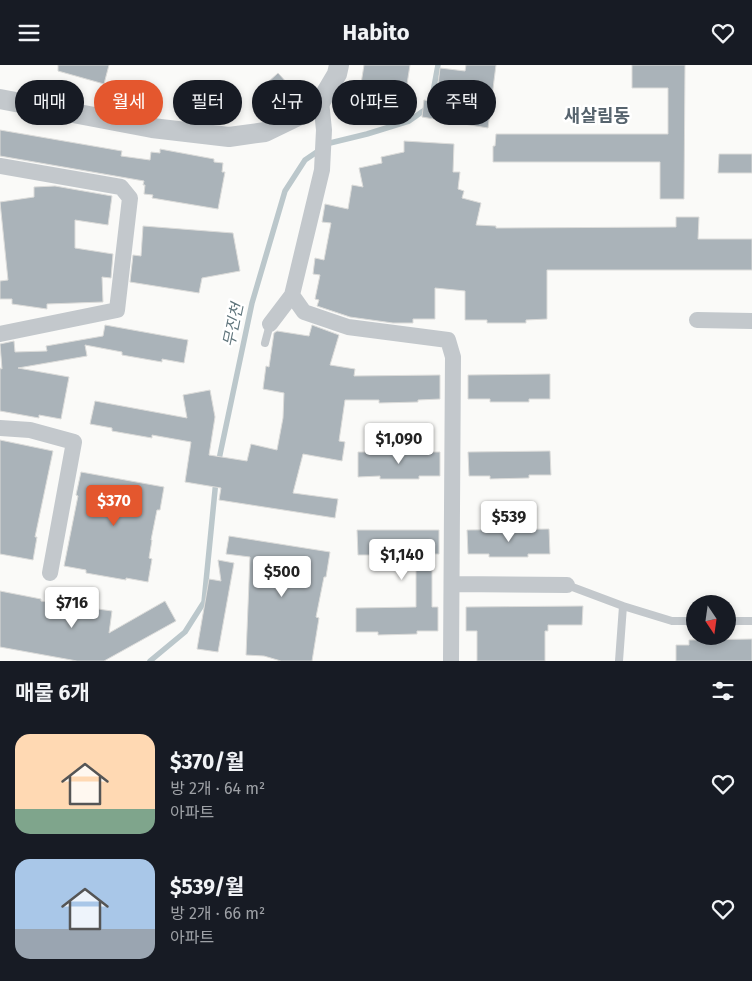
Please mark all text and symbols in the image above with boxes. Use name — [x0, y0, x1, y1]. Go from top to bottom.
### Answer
icon: menu — [15, 19, 43, 47]
text: Habito — [343, 19, 410, 46]
icon: heart — [709, 19, 737, 47]
chip: 매매 — [15, 80, 84, 125]
chip: 월세 — [94, 80, 163, 125]
chip: 필터 — [173, 80, 242, 125]
chip: 신규 — [252, 80, 322, 125]
chip: 아파트 — [332, 80, 417, 125]
chip: 주택 — [427, 80, 496, 125]
district label: 새살림동 — [564, 105, 630, 127]
water label: 무진천 — [219, 299, 247, 349]
pin: $1,090 — [358, 423, 440, 465]
text: $1,090 — [376, 429, 422, 448]
pin: $370 — [84, 485, 144, 527]
text: $370 — [97, 491, 131, 510]
pin: $539 — [479, 501, 539, 543]
text: $539 — [492, 507, 526, 526]
pin: $1,140 — [361, 539, 443, 581]
text: $1,140 — [380, 545, 424, 564]
pin: $500 — [252, 555, 312, 598]
text: $500 — [264, 562, 300, 581]
pin: $716 — [42, 587, 102, 629]
text: $716 — [56, 593, 88, 612]
north arrow — [686, 595, 736, 645]
map controls — [686, 595, 736, 645]
icon: filters — [709, 677, 737, 705]
text: 매물 6개 — [15, 680, 90, 706]
text: $370/월 — [170, 749, 244, 775]
icon: home — [55, 754, 115, 814]
icon: heart — [709, 770, 737, 798]
text: 방 2개 · 64 m² — [170, 779, 265, 798]
text: 아파트 — [170, 803, 214, 822]
text: $539/월 — [170, 874, 244, 900]
icon: home — [55, 879, 115, 939]
icon: heart — [709, 895, 737, 923]
text: 방 2개 · 66 m² — [170, 904, 265, 923]
text: 아파트 — [170, 928, 214, 947]

